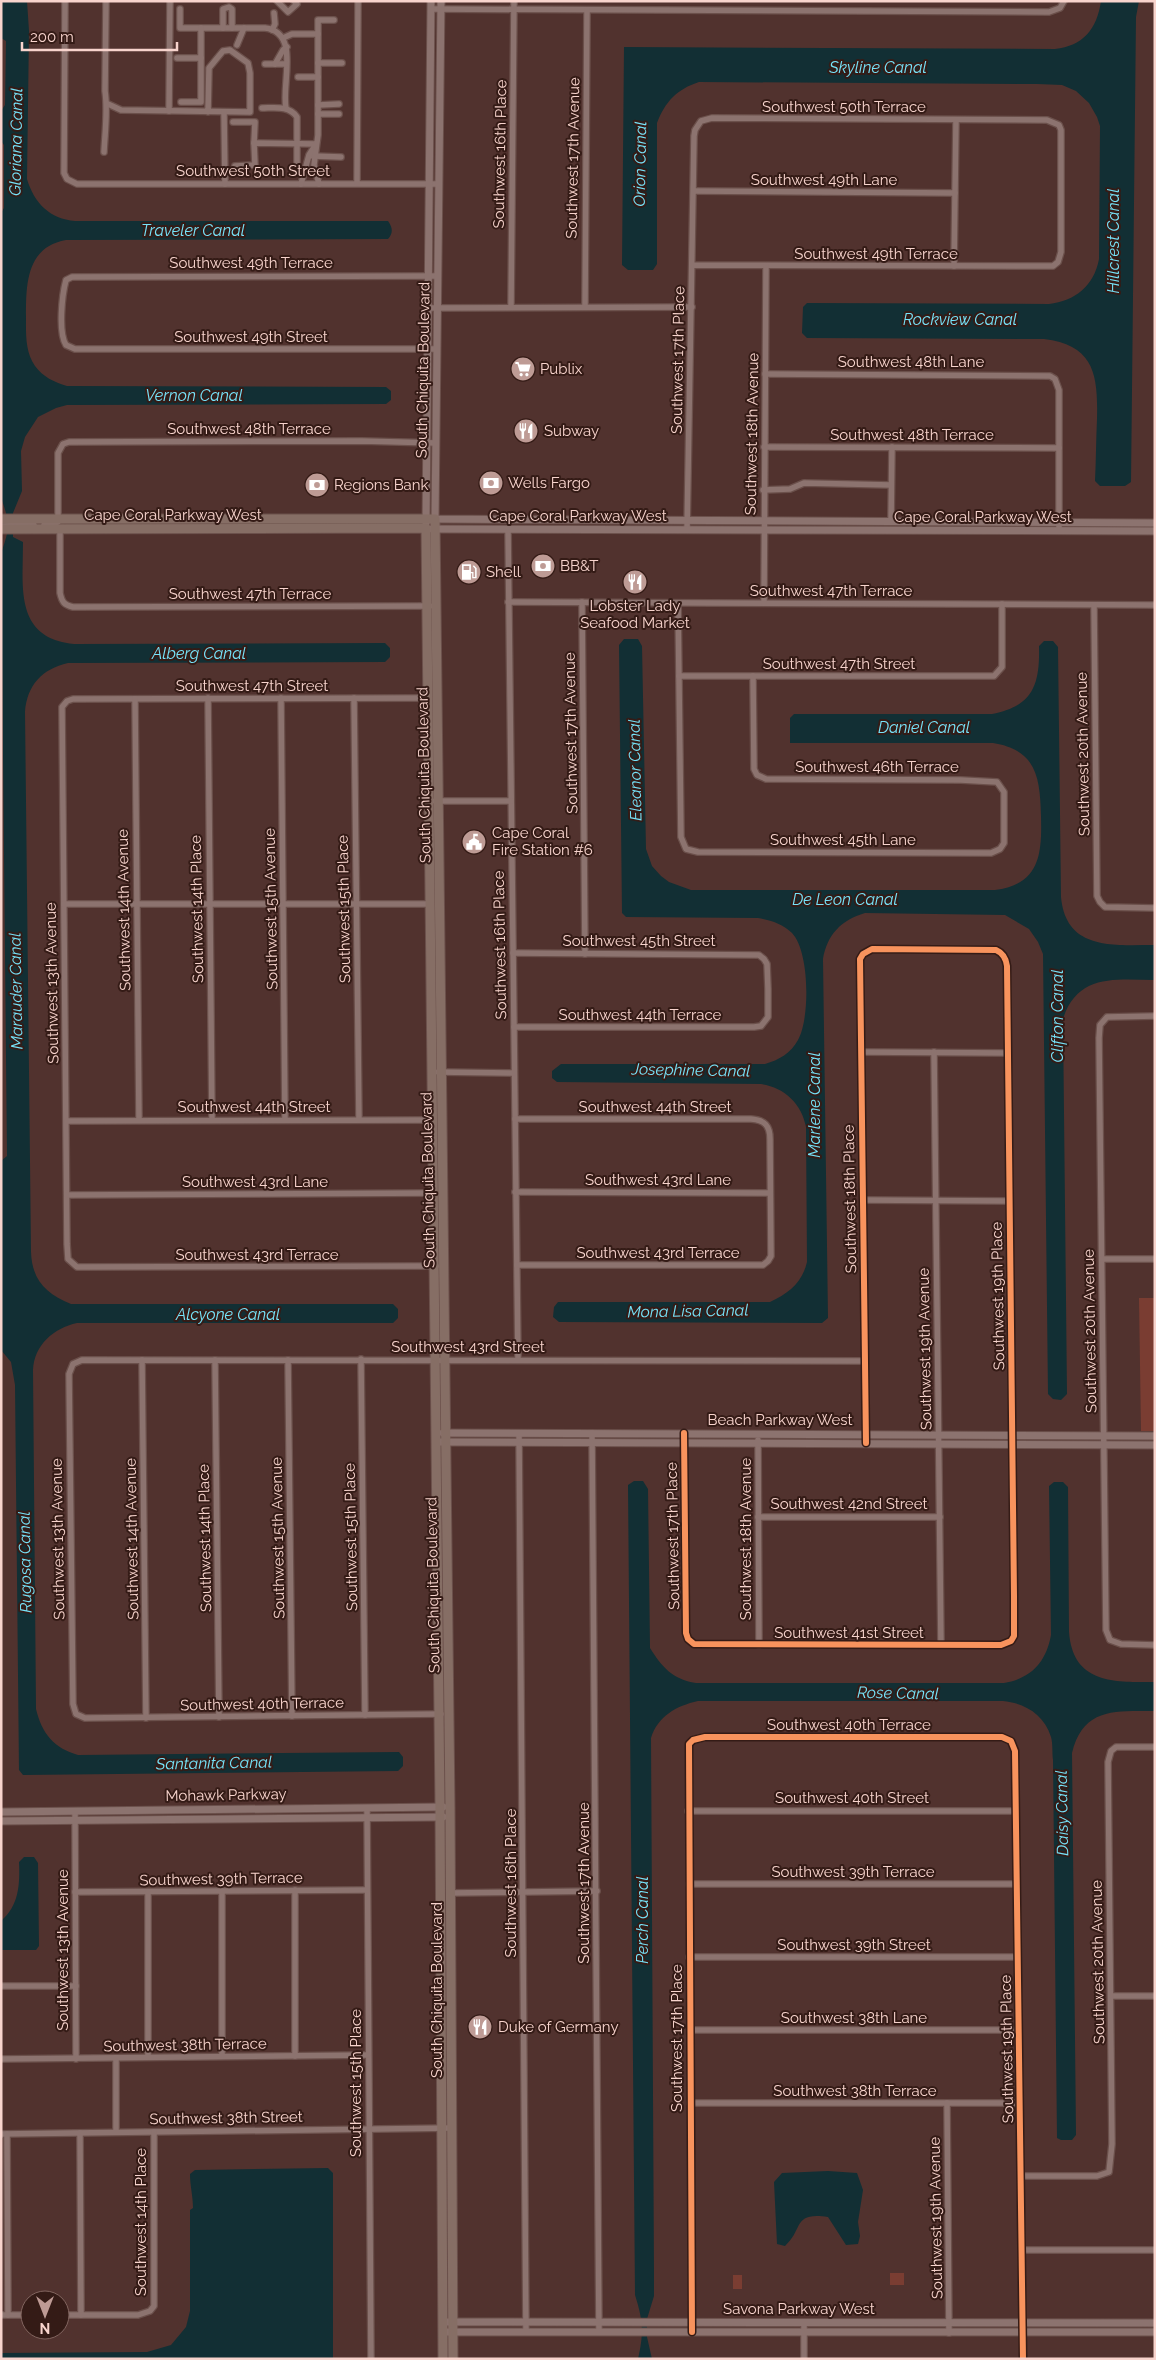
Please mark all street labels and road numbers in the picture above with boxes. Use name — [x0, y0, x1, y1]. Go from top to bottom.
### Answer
street label: Southwest 17th Avenue — [563, 77, 583, 239]
street label: Southwest 16th Place — [490, 79, 510, 229]
street label: Southwest 50th Terrace — [762, 98, 926, 116]
street label: Southwest 50th Street — [176, 162, 330, 180]
street label: Southwest 49th Lane — [751, 171, 897, 189]
street label: Southwest 49th Terrace — [794, 245, 958, 263]
street label: Southwest 49th Terrace — [169, 254, 333, 272]
street label: South Chiquita Boulevard — [412, 282, 434, 458]
street label: Southwest 17th Place — [668, 286, 688, 434]
street label: Southwest 49th Street — [174, 328, 328, 346]
street label: Southwest 18th Avenue — [742, 352, 762, 515]
street label: Southwest 48th Lane — [838, 353, 984, 371]
street label: Southwest 48th Terrace — [167, 420, 331, 438]
street label: Southwest 48th Terrace — [830, 426, 994, 444]
street label: Cape Coral Parkway West — [84, 506, 262, 524]
street label: Cape Coral Parkway West — [489, 507, 667, 525]
street label: Cape Coral Parkway West — [894, 508, 1072, 526]
street label: Southwest 47th Terrace — [750, 582, 912, 600]
street label: Southwest 47th Terrace — [169, 585, 331, 603]
street label: Southwest 17th Avenue — [561, 652, 581, 814]
street label: Southwest 47th Street — [763, 655, 915, 673]
street label: Southwest 20th Avenue — [1073, 672, 1093, 836]
street label: Southwest 47th Street — [176, 677, 328, 695]
street label: South Chiquita Boulevard — [413, 687, 435, 863]
street label: Southwest 46th Terrace — [795, 758, 959, 776]
street label: Southwest 15th Avenue — [261, 828, 281, 990]
street label: Southwest 14th Avenue — [114, 829, 134, 991]
street label: Southwest 45th Lane — [770, 831, 916, 849]
street label: Southwest 14th Place — [187, 835, 207, 983]
street label: Southwest 15th Place — [334, 835, 354, 983]
street label: Southwest 16th Place — [490, 870, 510, 1020]
street label: Southwest 13th Avenue — [42, 902, 62, 1064]
street label: Southwest 45th Street — [563, 932, 715, 950]
street label: Southwest 44th Terrace — [559, 1006, 722, 1024]
street label: South Chiquita Boulevard — [417, 1092, 439, 1268]
street label: Southwest 44th Street — [178, 1098, 330, 1116]
street label: Southwest 44th Street — [579, 1098, 731, 1116]
street label: Southwest 18th Place — [840, 1124, 860, 1274]
street label: Southwest 43rd Lane — [585, 1171, 731, 1189]
street label: Southwest 43rd Lane — [182, 1173, 328, 1191]
street label: Southwest 19th Place — [988, 1221, 1008, 1371]
street label: Southwest 43rd Terrace — [576, 1244, 740, 1262]
street label: Southwest 43rd Terrace — [175, 1246, 339, 1264]
street label: Southwest 20th Avenue — [1080, 1249, 1100, 1413]
street label: Southwest 19th Avenue — [915, 1268, 935, 1430]
street label: Southwest 43rd Street — [391, 1338, 545, 1356]
street label: Beach Parkway West — [707, 1411, 853, 1429]
street label: Southwest 15th Avenue — [268, 1457, 288, 1619]
street label: Southwest 13th Avenue — [48, 1458, 68, 1620]
street label: Southwest 14th Avenue — [122, 1458, 142, 1620]
street label: Southwest 18th Avenue — [737, 1458, 755, 1620]
street label: Southwest 17th Place — [663, 1462, 683, 1610]
street label: Southwest 15th Place — [341, 1463, 361, 1611]
street label: Southwest 14th Place — [195, 1464, 215, 1612]
street label: Southwest 42nd Street — [771, 1495, 927, 1513]
street label: South Chiquita Boulevard — [422, 1497, 444, 1673]
street label: Southwest 41st Street — [774, 1624, 924, 1642]
street label: Southwest 40th Terrace — [180, 1694, 344, 1714]
street label: Southwest 40th Terrace — [767, 1716, 931, 1734]
street label: Mohawk Parkway — [165, 1785, 287, 1805]
street label: Southwest 40th Street — [775, 1789, 929, 1807]
street label: Southwest 17th Avenue — [575, 1802, 593, 1964]
street label: Southwest 16th Place — [502, 1808, 520, 1957]
street label: Southwest 39th Terrace — [771, 1863, 935, 1881]
street label: Southwest 13th Avenue — [54, 1869, 72, 2031]
street label: Southwest 39th Terrace — [139, 1869, 303, 1889]
street label: Southwest 20th Avenue — [1088, 1880, 1108, 2044]
street label: South Chiquita Boulevard — [428, 1902, 446, 2078]
street label: Southwest 39th Street — [777, 1936, 931, 1954]
street label: Southwest 17th Place — [668, 1964, 686, 2112]
street label: Southwest 19th Place — [997, 1974, 1017, 2124]
street label: Southwest 15th Place — [347, 2009, 365, 2157]
street label: Southwest 38th Lane — [781, 2009, 927, 2027]
street label: Southwest 38th Terrace — [103, 2035, 267, 2055]
street label: Southwest 38th Terrace — [773, 2082, 937, 2100]
street label: Southwest 38th Street — [149, 2108, 303, 2128]
street label: Southwest 19th Avenue — [926, 2137, 946, 2299]
street label: Southwest 14th Place — [132, 2148, 150, 2296]
street label: Savona Parkway West — [723, 2300, 875, 2318]

